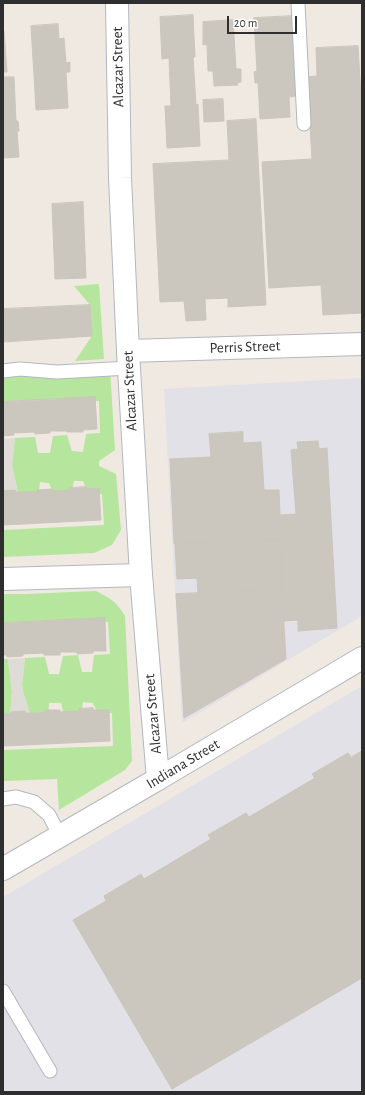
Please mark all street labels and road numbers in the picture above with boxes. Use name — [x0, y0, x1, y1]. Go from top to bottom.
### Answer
street label: Alcazar Street — [108, 27, 128, 107]
street label: Perris Street — [209, 337, 281, 357]
street label: Alcazar Street — [119, 350, 141, 432]
street label: Alcazar Street — [141, 673, 165, 755]
street label: Indiana Street — [143, 735, 223, 793]

